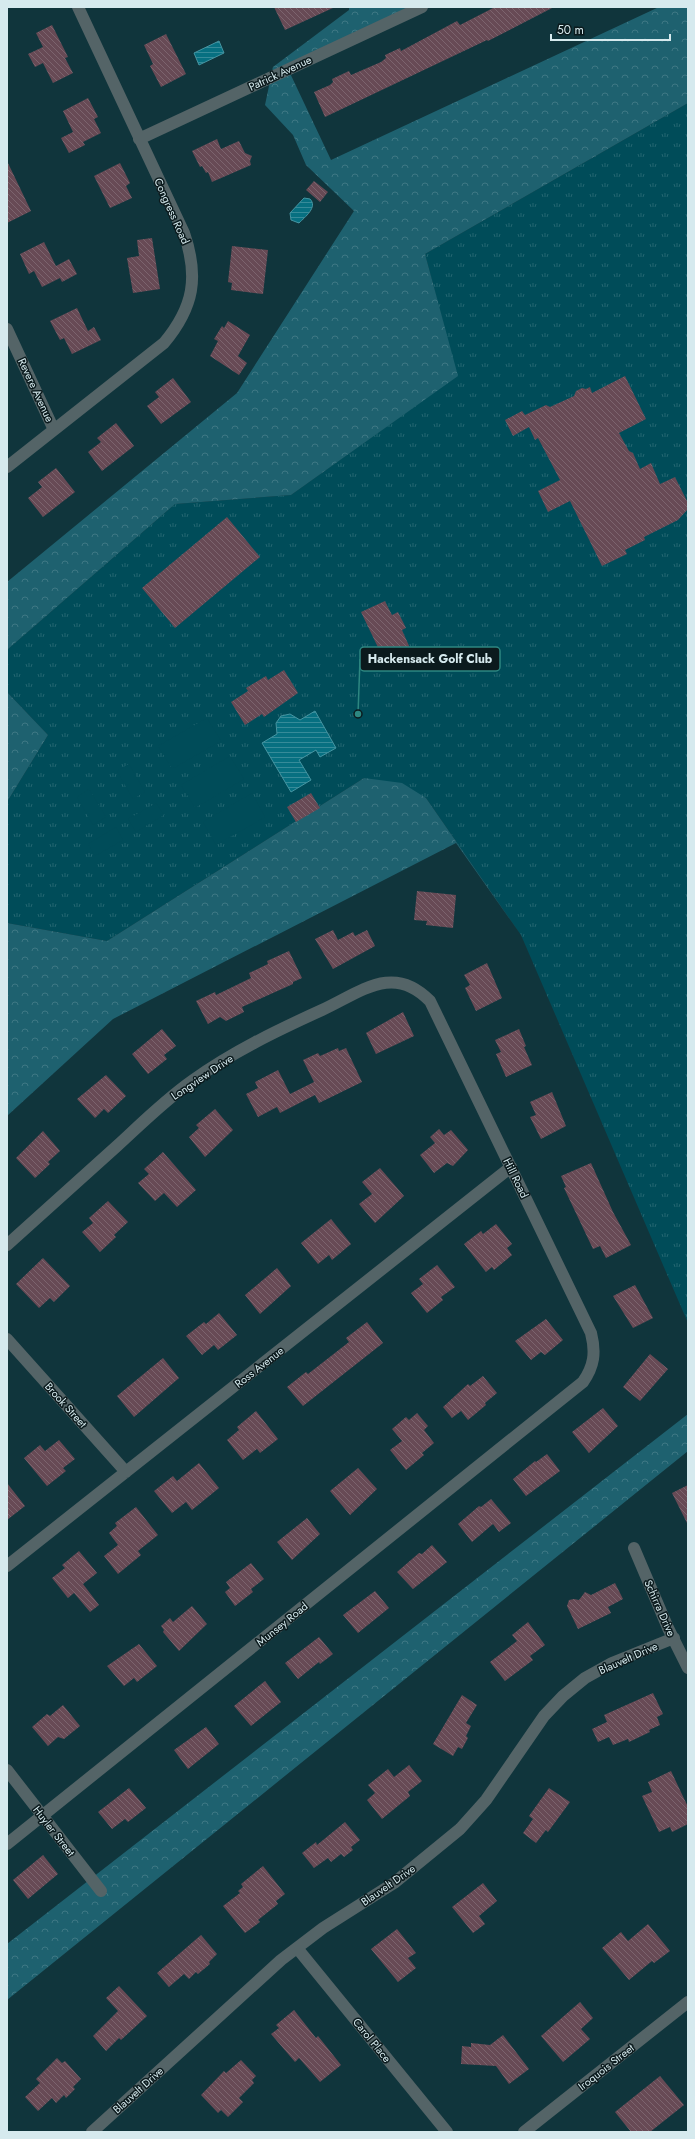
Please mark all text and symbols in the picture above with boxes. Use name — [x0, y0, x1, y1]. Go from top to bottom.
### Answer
scale bar — [551, 16, 670, 42]
text: 50 m — [557, 21, 584, 39]
street label: Patrick Avenue — [246, 51, 314, 95]
street label: Congress Road — [150, 175, 194, 247]
street label: Revere Avenue — [14, 355, 58, 425]
callout: Hackensack Golf Club — [360, 647, 500, 671]
text: Hackensack Golf Club — [368, 650, 493, 668]
street label: Longview Drive — [168, 1050, 236, 1104]
street label: Hill Road — [499, 1155, 533, 1201]
street label: Ross Avenue — [231, 1342, 287, 1391]
street label: Brook Street — [41, 1379, 91, 1431]
street label: Schirra Drive — [640, 1577, 680, 1639]
street label: Munsey Road — [253, 1598, 311, 1650]
street label: Blauvelt Drive — [596, 1638, 660, 1678]
street label: Huyler Street — [29, 1802, 79, 1860]
street label: Blauvelt Drive — [358, 1860, 419, 1910]
street label: Carol Place — [349, 2014, 395, 2066]
street label: Iroquois Street — [575, 2040, 638, 2094]
street label: Blauvelt Drive — [109, 2063, 167, 2117]

